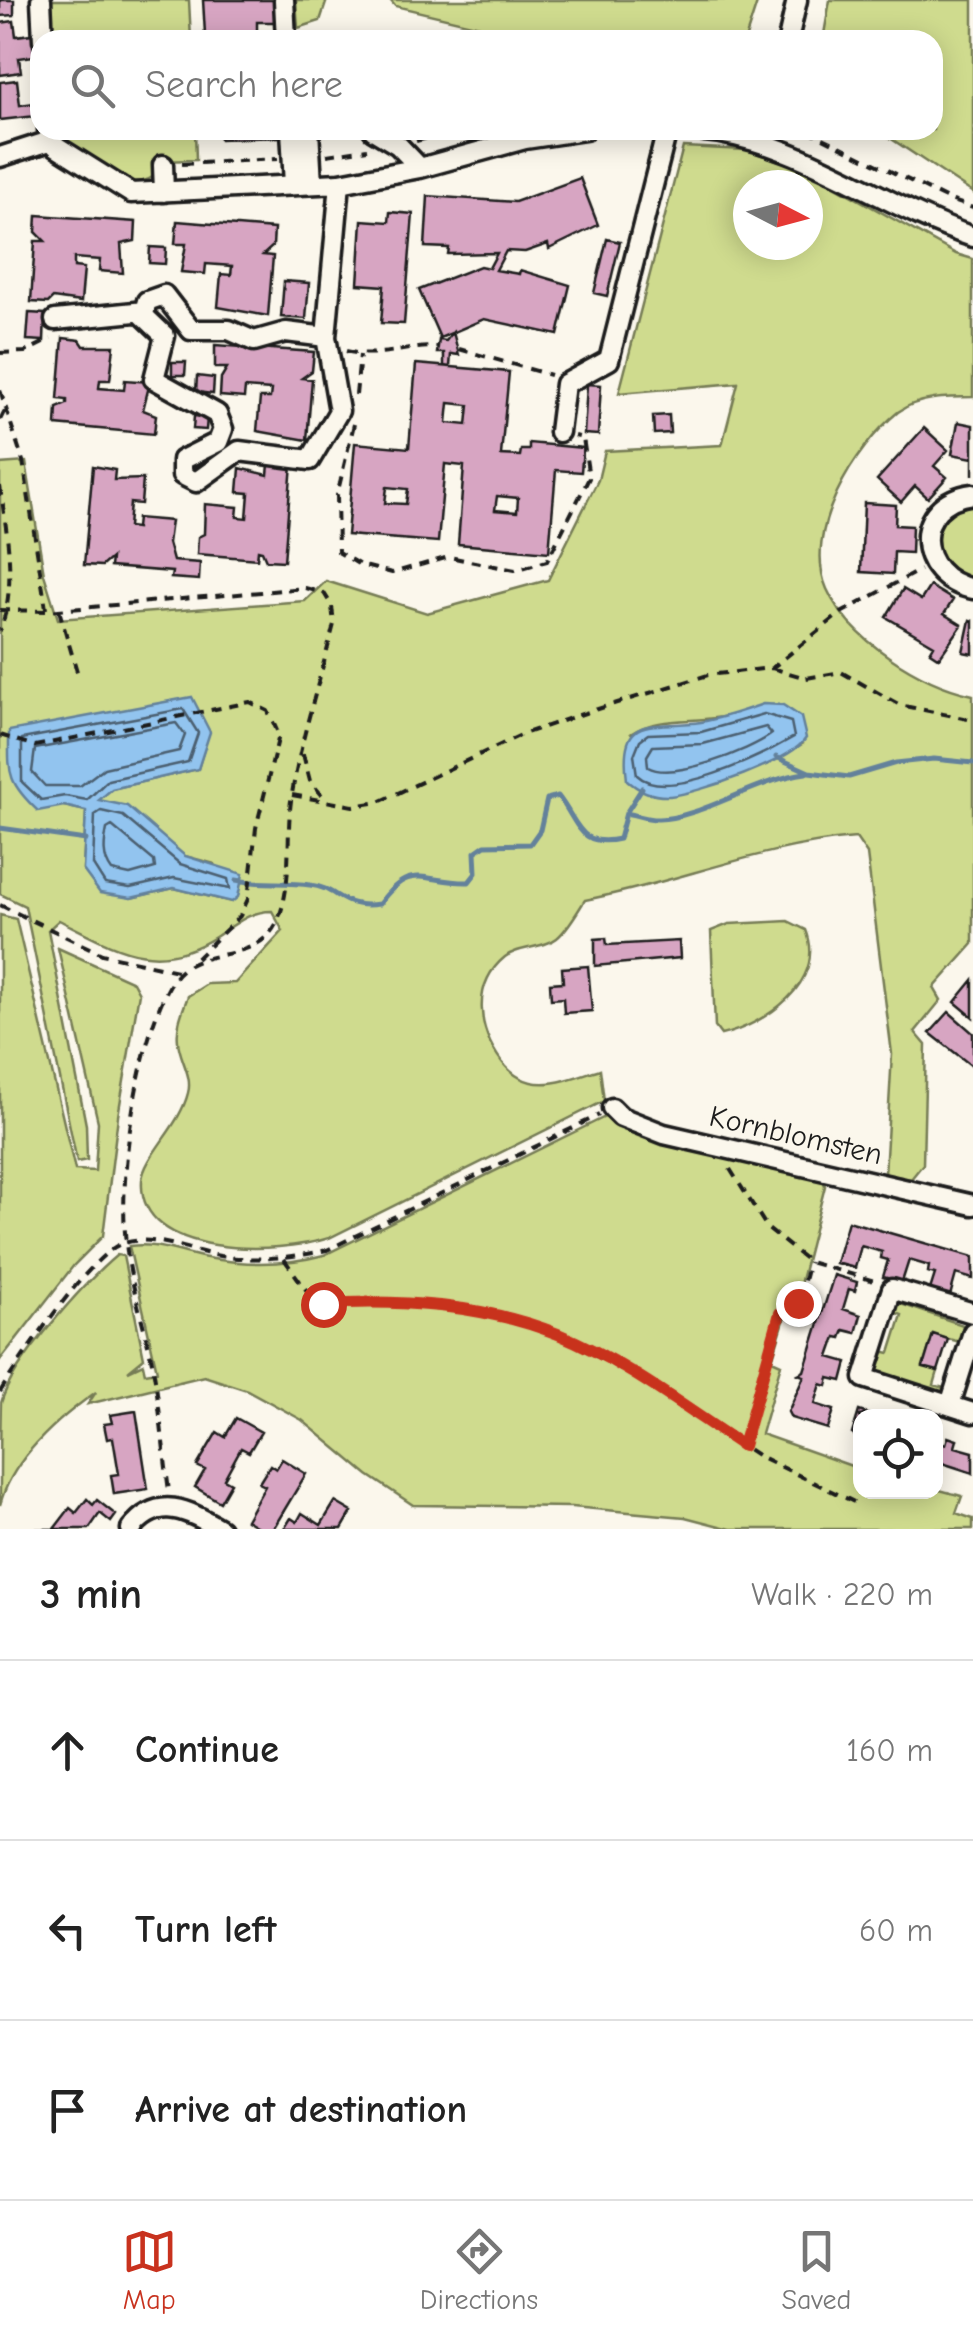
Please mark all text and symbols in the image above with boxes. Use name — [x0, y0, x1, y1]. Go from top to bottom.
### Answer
search box — [30, 30, 943, 140]
icon: search — [65, 58, 120, 113]
text: Search here — [145, 63, 343, 107]
north arrow — [733, 170, 823, 260]
street label: Kornblomsten — [706, 1099, 886, 1172]
route end — [776, 1281, 822, 1327]
route start — [301, 1282, 347, 1328]
map controls — [853, 1409, 943, 1499]
button: locate — [853, 1409, 943, 1499]
text: 3 min — [40, 1570, 142, 1619]
text: Walk · 220 m — [751, 1576, 933, 1613]
icon: ahead — [40, 1723, 95, 1778]
text: Continue — [135, 1728, 279, 1772]
text: 160 m — [846, 1732, 933, 1769]
icon: left — [40, 1903, 95, 1958]
text: Turn left — [135, 1908, 276, 1952]
text: 60 m — [859, 1912, 933, 1949]
icon: arrive — [40, 2083, 95, 2138]
text: Arrive at destination — [135, 2088, 467, 2132]
tab: Map — [122, 2224, 177, 2316]
tab: Directions — [420, 2224, 538, 2316]
tab: Saved — [781, 2224, 851, 2316]

